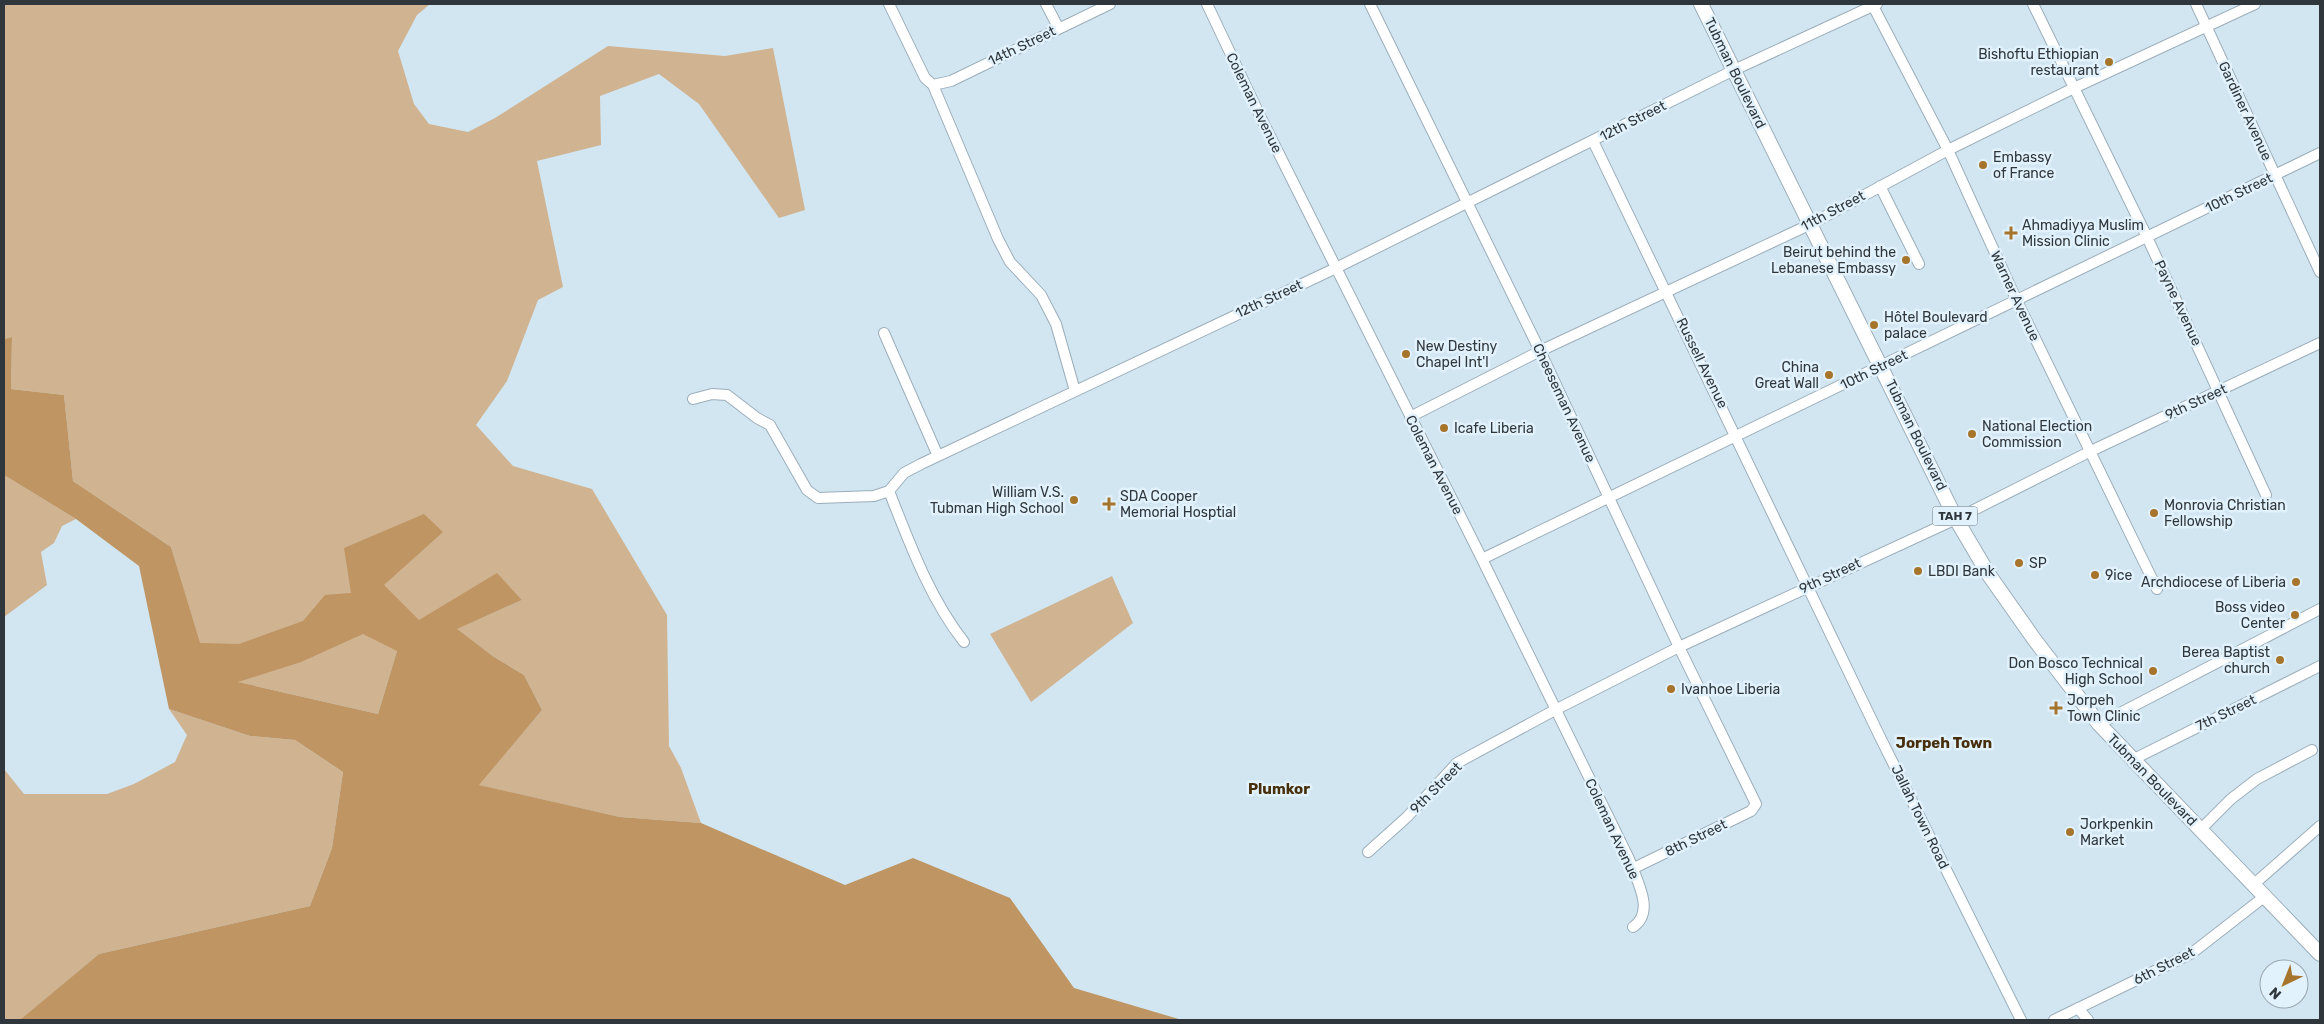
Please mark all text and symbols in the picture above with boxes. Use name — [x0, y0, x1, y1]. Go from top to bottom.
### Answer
street label: Tubman Boulevard — [1701, 15, 1769, 131]
street label: 14th Street — [986, 22, 1059, 70]
place label: Bishoftu Ethiopian restaurant — [1978, 46, 2100, 79]
street label: Coleman Avenue — [1222, 50, 1286, 156]
marker: Bishoftu Ethiopian restaurant — [2103, 56, 2115, 68]
street label: Gardiner Avenue — [2215, 59, 2276, 163]
street label: 12th Street — [1597, 97, 1669, 145]
place label: Embassy of France — [1993, 149, 2055, 182]
marker: Embassy of France — [1977, 159, 1989, 171]
street label: 10th Street — [2203, 169, 2276, 217]
street label: 11th Street — [1798, 187, 1868, 235]
place label: Ahmadiyya Muslim Mission Clinic — [2022, 217, 2144, 250]
marker: Ahmadiyya Muslim Mission Clinic — [2004, 226, 2018, 240]
place label: Beirut behind the Lebanese Embassy — [1771, 244, 1896, 277]
street label: Warner Avenue — [1987, 248, 2043, 344]
marker: Beirut behind the Lebanese Embassy — [1900, 254, 1912, 266]
street label: Payne Avenue — [2151, 257, 2205, 349]
street label: 12th Street — [1233, 276, 1306, 322]
place label: Hôtel Boulevard palace — [1884, 309, 1988, 342]
street label: Russell Avenue — [1673, 315, 1731, 411]
marker: Hôtel Boulevard palace — [1868, 319, 1880, 331]
place label: New Destiny Chapel Int'l — [1416, 338, 1497, 371]
street label: Cheeseman Avenue — [1529, 341, 1599, 465]
street label: 10th Street — [1838, 346, 1911, 394]
marker: New Destiny Chapel Int'l — [1400, 348, 1412, 360]
place label: China Great Wall — [1755, 359, 1819, 392]
marker: China Great Wall — [1823, 369, 1835, 381]
street label: Tubman Boulevard — [1882, 377, 1950, 493]
street label: 9th Street — [2162, 380, 2230, 424]
street label: Coleman Avenue — [1402, 412, 1466, 518]
place label: National Election Commission — [1982, 418, 2092, 451]
place label: Icafe Liberia — [1454, 420, 1534, 437]
marker: Icafe Liberia — [1438, 422, 1450, 434]
marker: National Election Commission — [1966, 428, 1978, 440]
place label: William V.S. Tubman High School — [930, 484, 1064, 517]
place label: SDA Cooper Memorial Hosptial — [1120, 488, 1236, 521]
marker: William V.S. Tubman High School — [1068, 494, 1080, 506]
marker: SDA Cooper Memorial Hosptial — [1102, 497, 1116, 511]
place label: Monrovia Christian Fellowship — [2164, 497, 2286, 530]
road number: TAH 7 — [1932, 506, 1978, 526]
marker: Monrovia Christian Fellowship — [2148, 507, 2160, 519]
street label: 9th Street — [1796, 554, 1864, 598]
place label: SP — [2029, 555, 2047, 572]
marker: SP — [2013, 557, 2025, 569]
place label: LBDI Bank — [1928, 563, 1996, 580]
marker: LBDI Bank — [1912, 565, 1924, 577]
place label: 9ice — [2105, 567, 2132, 584]
marker: 9ice — [2089, 569, 2101, 581]
place label: Archdiocese of Liberia — [2141, 574, 2286, 591]
marker: Archdiocese of Liberia — [2290, 576, 2302, 588]
place label: Boss video Center — [2215, 599, 2286, 632]
marker: Boss video Center — [2289, 609, 2301, 621]
place label: Berea Baptist church — [2182, 644, 2271, 677]
marker: Berea Baptist church — [2274, 654, 2286, 666]
place label: Don Bosco Technical High School — [2008, 655, 2143, 688]
marker: Don Bosco Technical High School — [2147, 665, 2159, 677]
place label: Ivanhoe Liberia — [1681, 681, 1780, 698]
marker: Ivanhoe Liberia — [1665, 683, 1677, 695]
street label: 7th Street — [2193, 691, 2259, 735]
place label: Jorpeh Town Clinic — [2067, 692, 2141, 725]
marker: Jorpeh Town Clinic — [2049, 701, 2063, 715]
street label: Tubman Boulevard — [2104, 730, 2200, 830]
district label: Jorpeh Town — [1896, 734, 1992, 752]
street label: 9th Street — [1407, 758, 1466, 817]
street label: Jallah Town Road — [1887, 762, 1953, 872]
street label: Coleman Avenue — [1581, 776, 1643, 882]
district label: Plumkor — [1248, 780, 1310, 798]
street label: 8th Street — [1662, 815, 1730, 860]
place label: Jorkpenkin Market — [2080, 816, 2153, 849]
marker: Jorkpenkin Market — [2064, 826, 2076, 838]
street label: 6th Street — [2131, 943, 2198, 989]
north arrow — [2259, 959, 2309, 1009]
text: N — [2266, 983, 2285, 1003]

